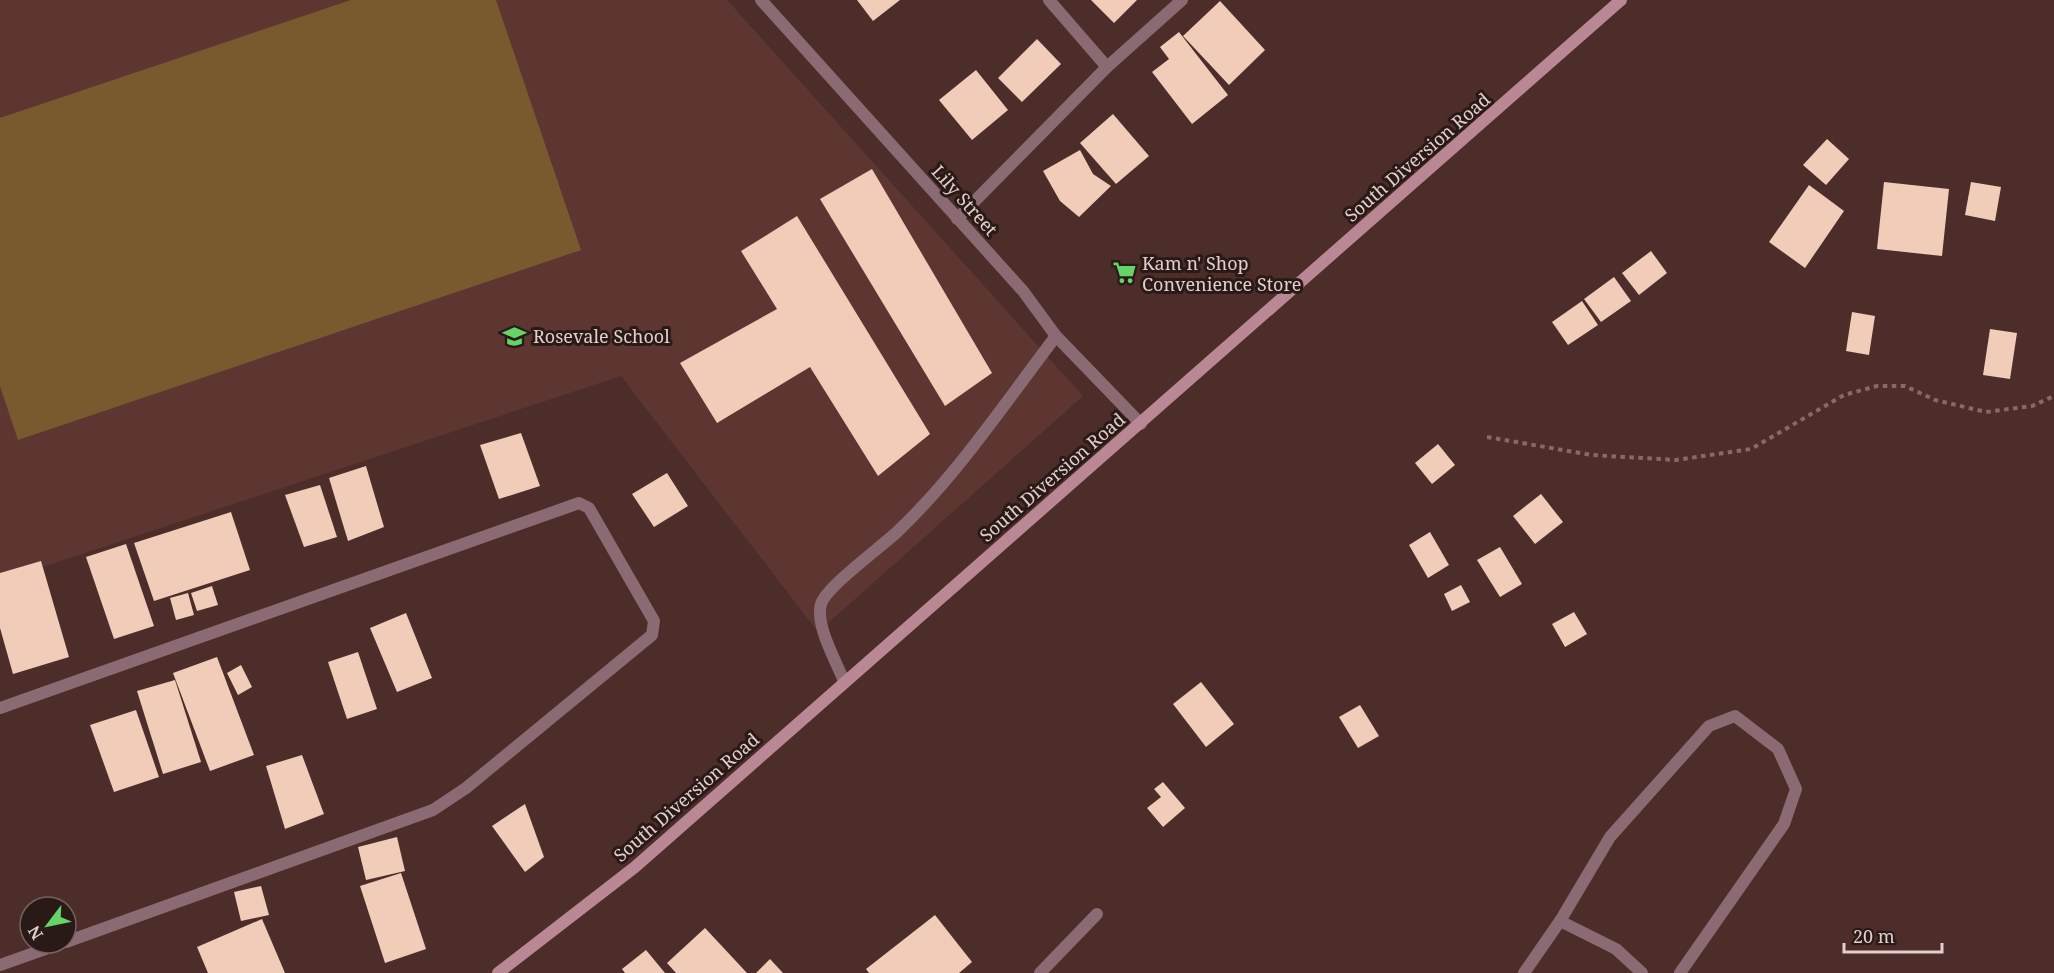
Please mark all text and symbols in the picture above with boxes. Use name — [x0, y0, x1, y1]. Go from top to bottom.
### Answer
street label: South Diversion Road — [1339, 87, 1495, 227]
street label: Lily Street — [927, 159, 1003, 241]
place label: Kam n' Shop Convenience Store — [1142, 251, 1302, 296]
supermarket icon: Kam n' Shop Convenience Store — [1111, 260, 1137, 286]
school or university icon: Rosevale School — [502, 323, 528, 349]
place label: Rosevale School — [533, 324, 670, 348]
street label: South Diversion Road — [974, 407, 1130, 547]
street label: South Diversion Road — [608, 727, 764, 867]
north arrow — [18, 895, 78, 955]
scale bar — [1844, 916, 1942, 954]
text: N — [22, 921, 48, 944]
text: 20 m — [1853, 924, 1895, 948]

